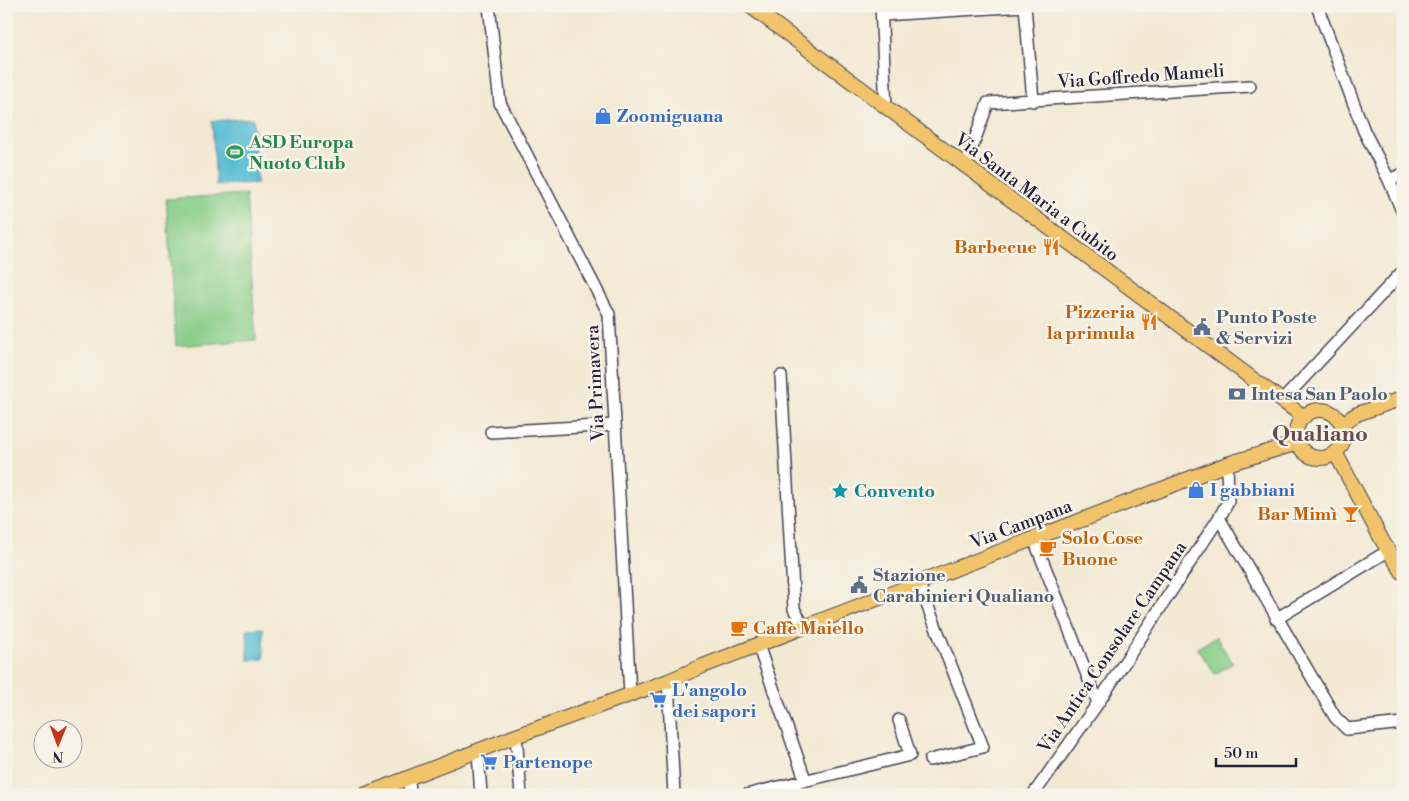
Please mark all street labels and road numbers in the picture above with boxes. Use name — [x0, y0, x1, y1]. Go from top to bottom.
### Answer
street label: Via Goffredo Mameli — [1056, 59, 1225, 94]
street label: Via Santa Maria a Cubito — [949, 127, 1123, 267]
street label: Via Primavera — [581, 323, 610, 443]
street label: Via Campana — [966, 494, 1076, 555]
street label: Via Antica Consolare Campana — [1032, 536, 1192, 758]

